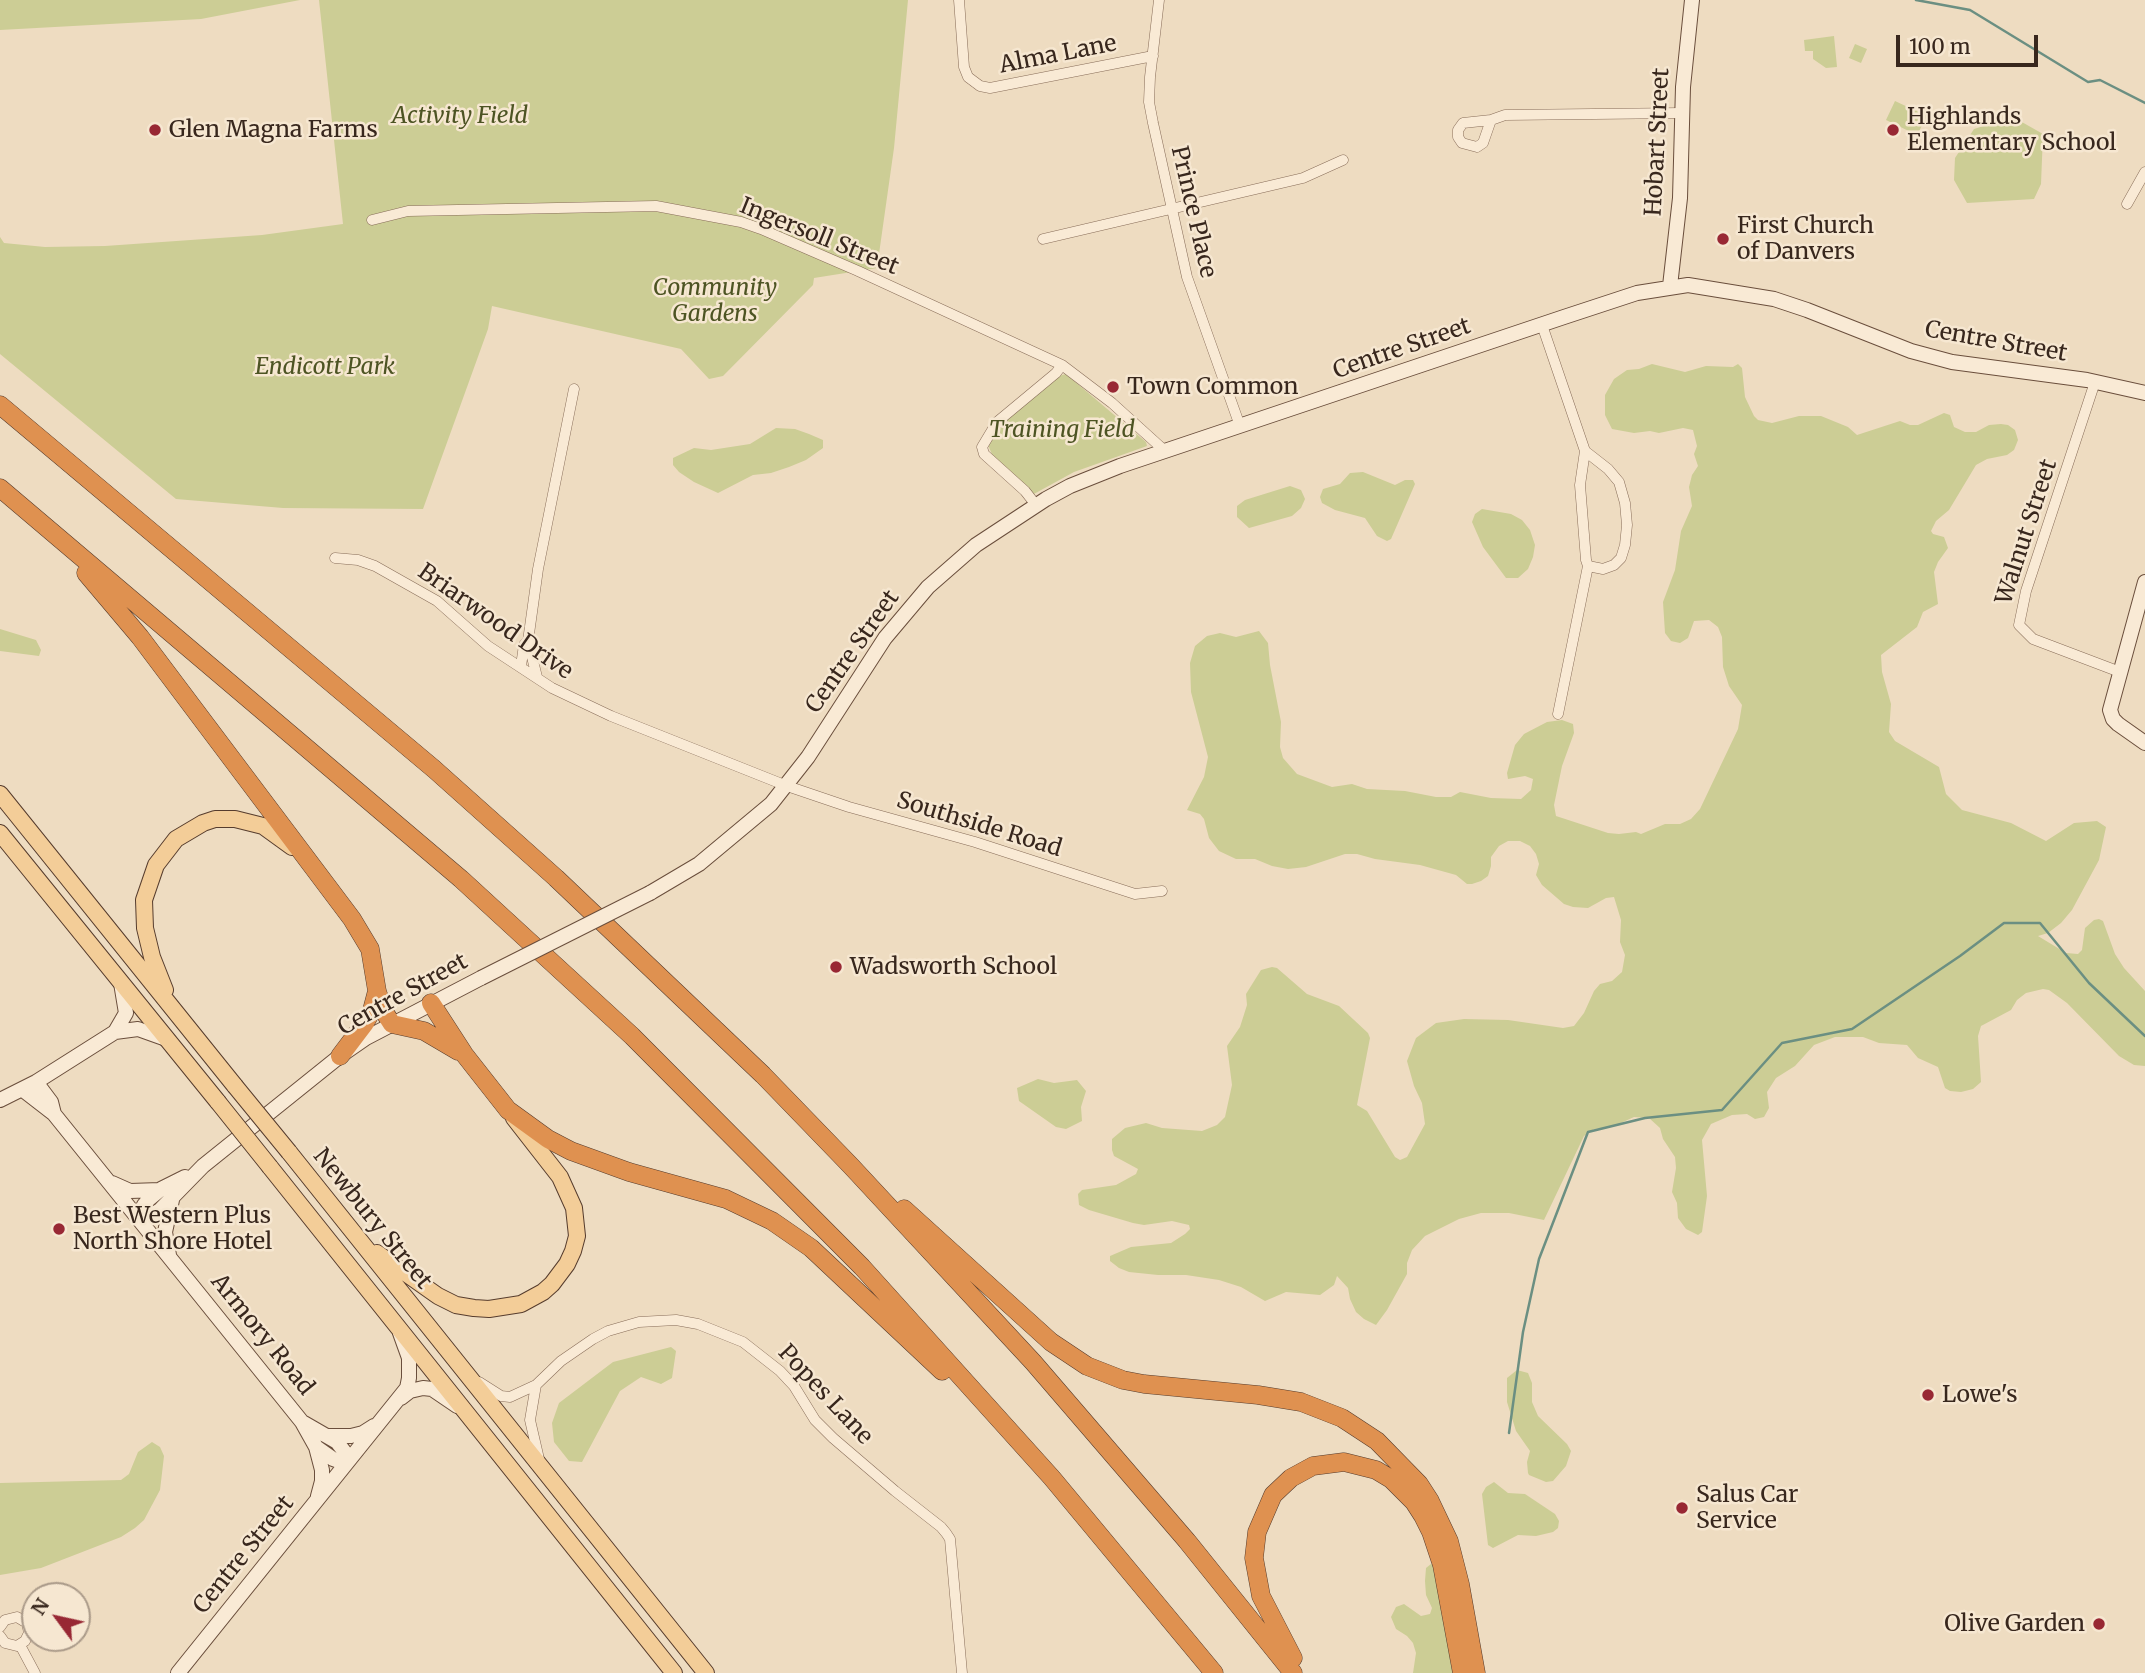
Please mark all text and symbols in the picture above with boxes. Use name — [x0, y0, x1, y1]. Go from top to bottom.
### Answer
scale bar — [1900, 21, 2042, 65]
street label: Alma Lane — [997, 30, 1119, 80]
text: 100 m — [1909, 33, 1971, 60]
street label: Hobart Street — [1640, 67, 1676, 217]
park label: Activity Field — [392, 102, 528, 130]
place label: Highlands Elementary School — [1907, 103, 2116, 157]
place label: Glen Magna Farms — [169, 116, 378, 144]
marker: Glen Magna Farms — [147, 122, 163, 138]
marker: Highlands Elementary School — [1885, 122, 1901, 138]
street label: Prince Place — [1164, 144, 1222, 280]
street label: Ingersoll Street — [735, 193, 903, 281]
place label: First Church of Danvers — [1737, 212, 1874, 266]
marker: First Church of Danvers — [1715, 231, 1731, 247]
park label: Community Gardens — [653, 274, 777, 328]
street label: Centre Street — [1330, 313, 1474, 385]
street label: Centre Street — [1923, 316, 2069, 368]
park label: Endicott Park — [255, 353, 395, 381]
place label: Town Common — [1127, 373, 1298, 401]
marker: Town Common — [1105, 379, 1121, 395]
park label: Training Field — [989, 416, 1135, 444]
street label: Walnut Street — [1991, 456, 2063, 608]
street label: Briarwood Drive — [412, 558, 578, 686]
street label: Centre Street — [800, 585, 906, 719]
street label: Southside Road — [893, 787, 1065, 863]
street label: Centre Street — [333, 948, 473, 1042]
place label: Wadsworth School — [850, 953, 1057, 981]
marker: Wadsworth School — [828, 959, 844, 975]
street label: Newbury Street — [307, 1143, 437, 1295]
place label: Best Western Plus North Shore Hotel — [73, 1202, 272, 1256]
marker: Best Western Plus North Shore Hotel — [51, 1221, 67, 1237]
street label: Armory Road — [205, 1269, 319, 1401]
street label: Popes Lane — [772, 1339, 878, 1451]
place label: Lowe's — [1942, 1381, 2017, 1409]
marker: Lowe's — [1920, 1387, 1936, 1403]
place label: Salus Car Service — [1696, 1481, 1798, 1535]
street label: Centre Street — [188, 1490, 300, 1620]
marker: Salus Car Service — [1674, 1500, 1690, 1516]
north arrow — [21, 1582, 91, 1652]
text: N — [26, 1594, 54, 1619]
place label: Olive Garden — [1944, 1610, 2085, 1638]
marker: Olive Garden — [2091, 1616, 2107, 1632]

